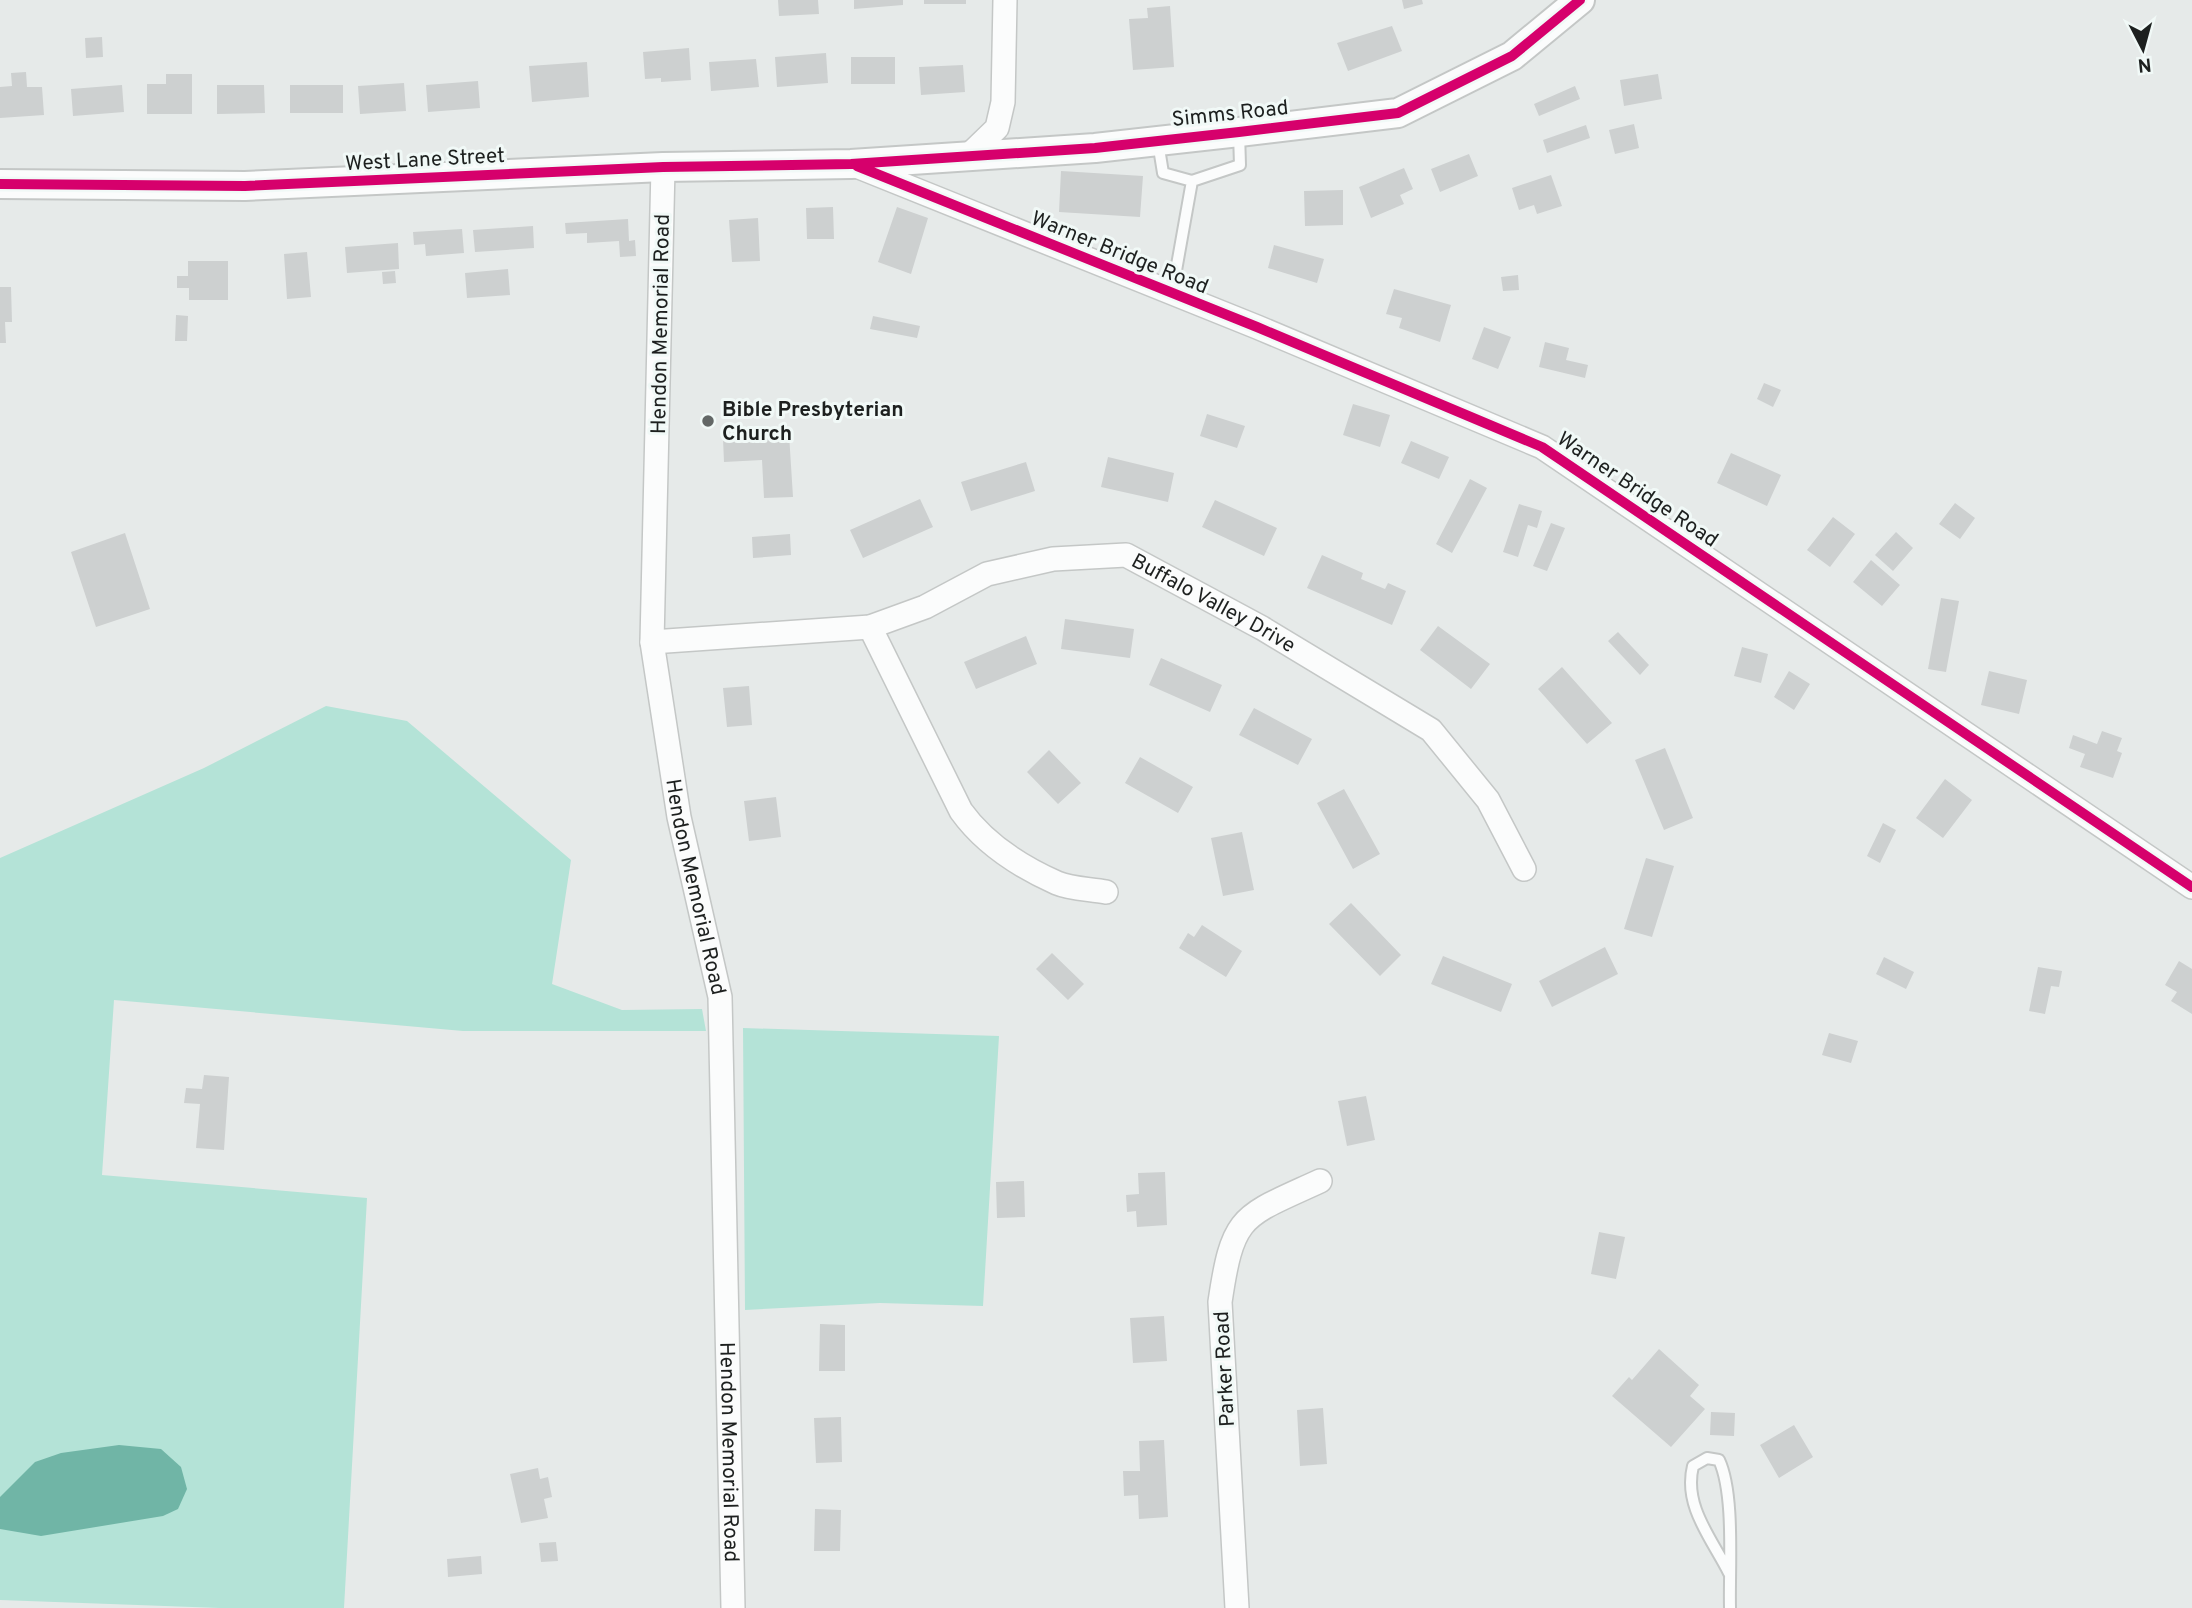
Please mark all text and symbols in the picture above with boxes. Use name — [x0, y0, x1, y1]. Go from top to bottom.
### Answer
north arrow — [2108, 14, 2178, 84]
text: N — [2137, 51, 2153, 77]
street label: Simms Road — [1170, 95, 1290, 134]
street label: West Lane Street — [344, 143, 506, 178]
street label: Warner Bridge Road — [1027, 206, 1212, 301]
street label: Hendon Memorial Road — [646, 214, 677, 434]
place label: Bible Presbyterian Church — [722, 397, 904, 448]
marker: Bible Presbyterian Church — [700, 413, 716, 429]
street label: Warner Bridge Road — [1551, 426, 1723, 554]
street label: Buffalo Valley Drive — [1126, 548, 1300, 660]
street label: Hendon Memorial Road — [658, 777, 731, 998]
street label: Parker Road — [1209, 1310, 1242, 1428]
street label: Hendon Memorial Road — [712, 1342, 744, 1563]

